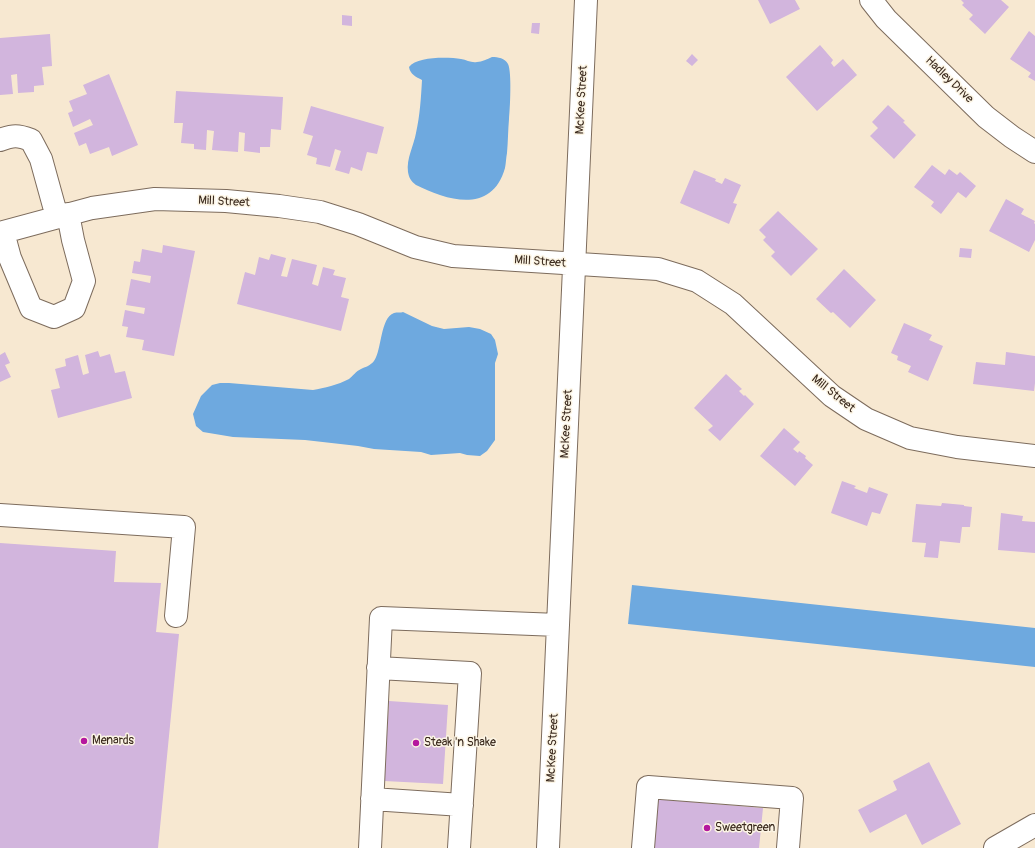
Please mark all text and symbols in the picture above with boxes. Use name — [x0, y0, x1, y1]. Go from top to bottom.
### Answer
street label: Hadley Drive — [922, 54, 976, 106]
street label: McKee Street — [573, 65, 591, 135]
street label: Mill Street — [198, 193, 250, 211]
street label: Mill Street — [514, 253, 566, 271]
street label: Mill Street — [808, 372, 858, 416]
street label: McKee Street — [558, 389, 576, 459]
street label: McKee Street — [544, 713, 562, 783]
place label: Menards — [92, 734, 134, 748]
marker: Menards — [79, 736, 89, 746]
place label: Steak 'n Shake — [424, 736, 496, 750]
marker: Steak 'n Shake — [411, 738, 421, 748]
place label: Sweetgreen — [715, 821, 775, 835]
marker: Sweetgreen — [702, 823, 712, 833]

